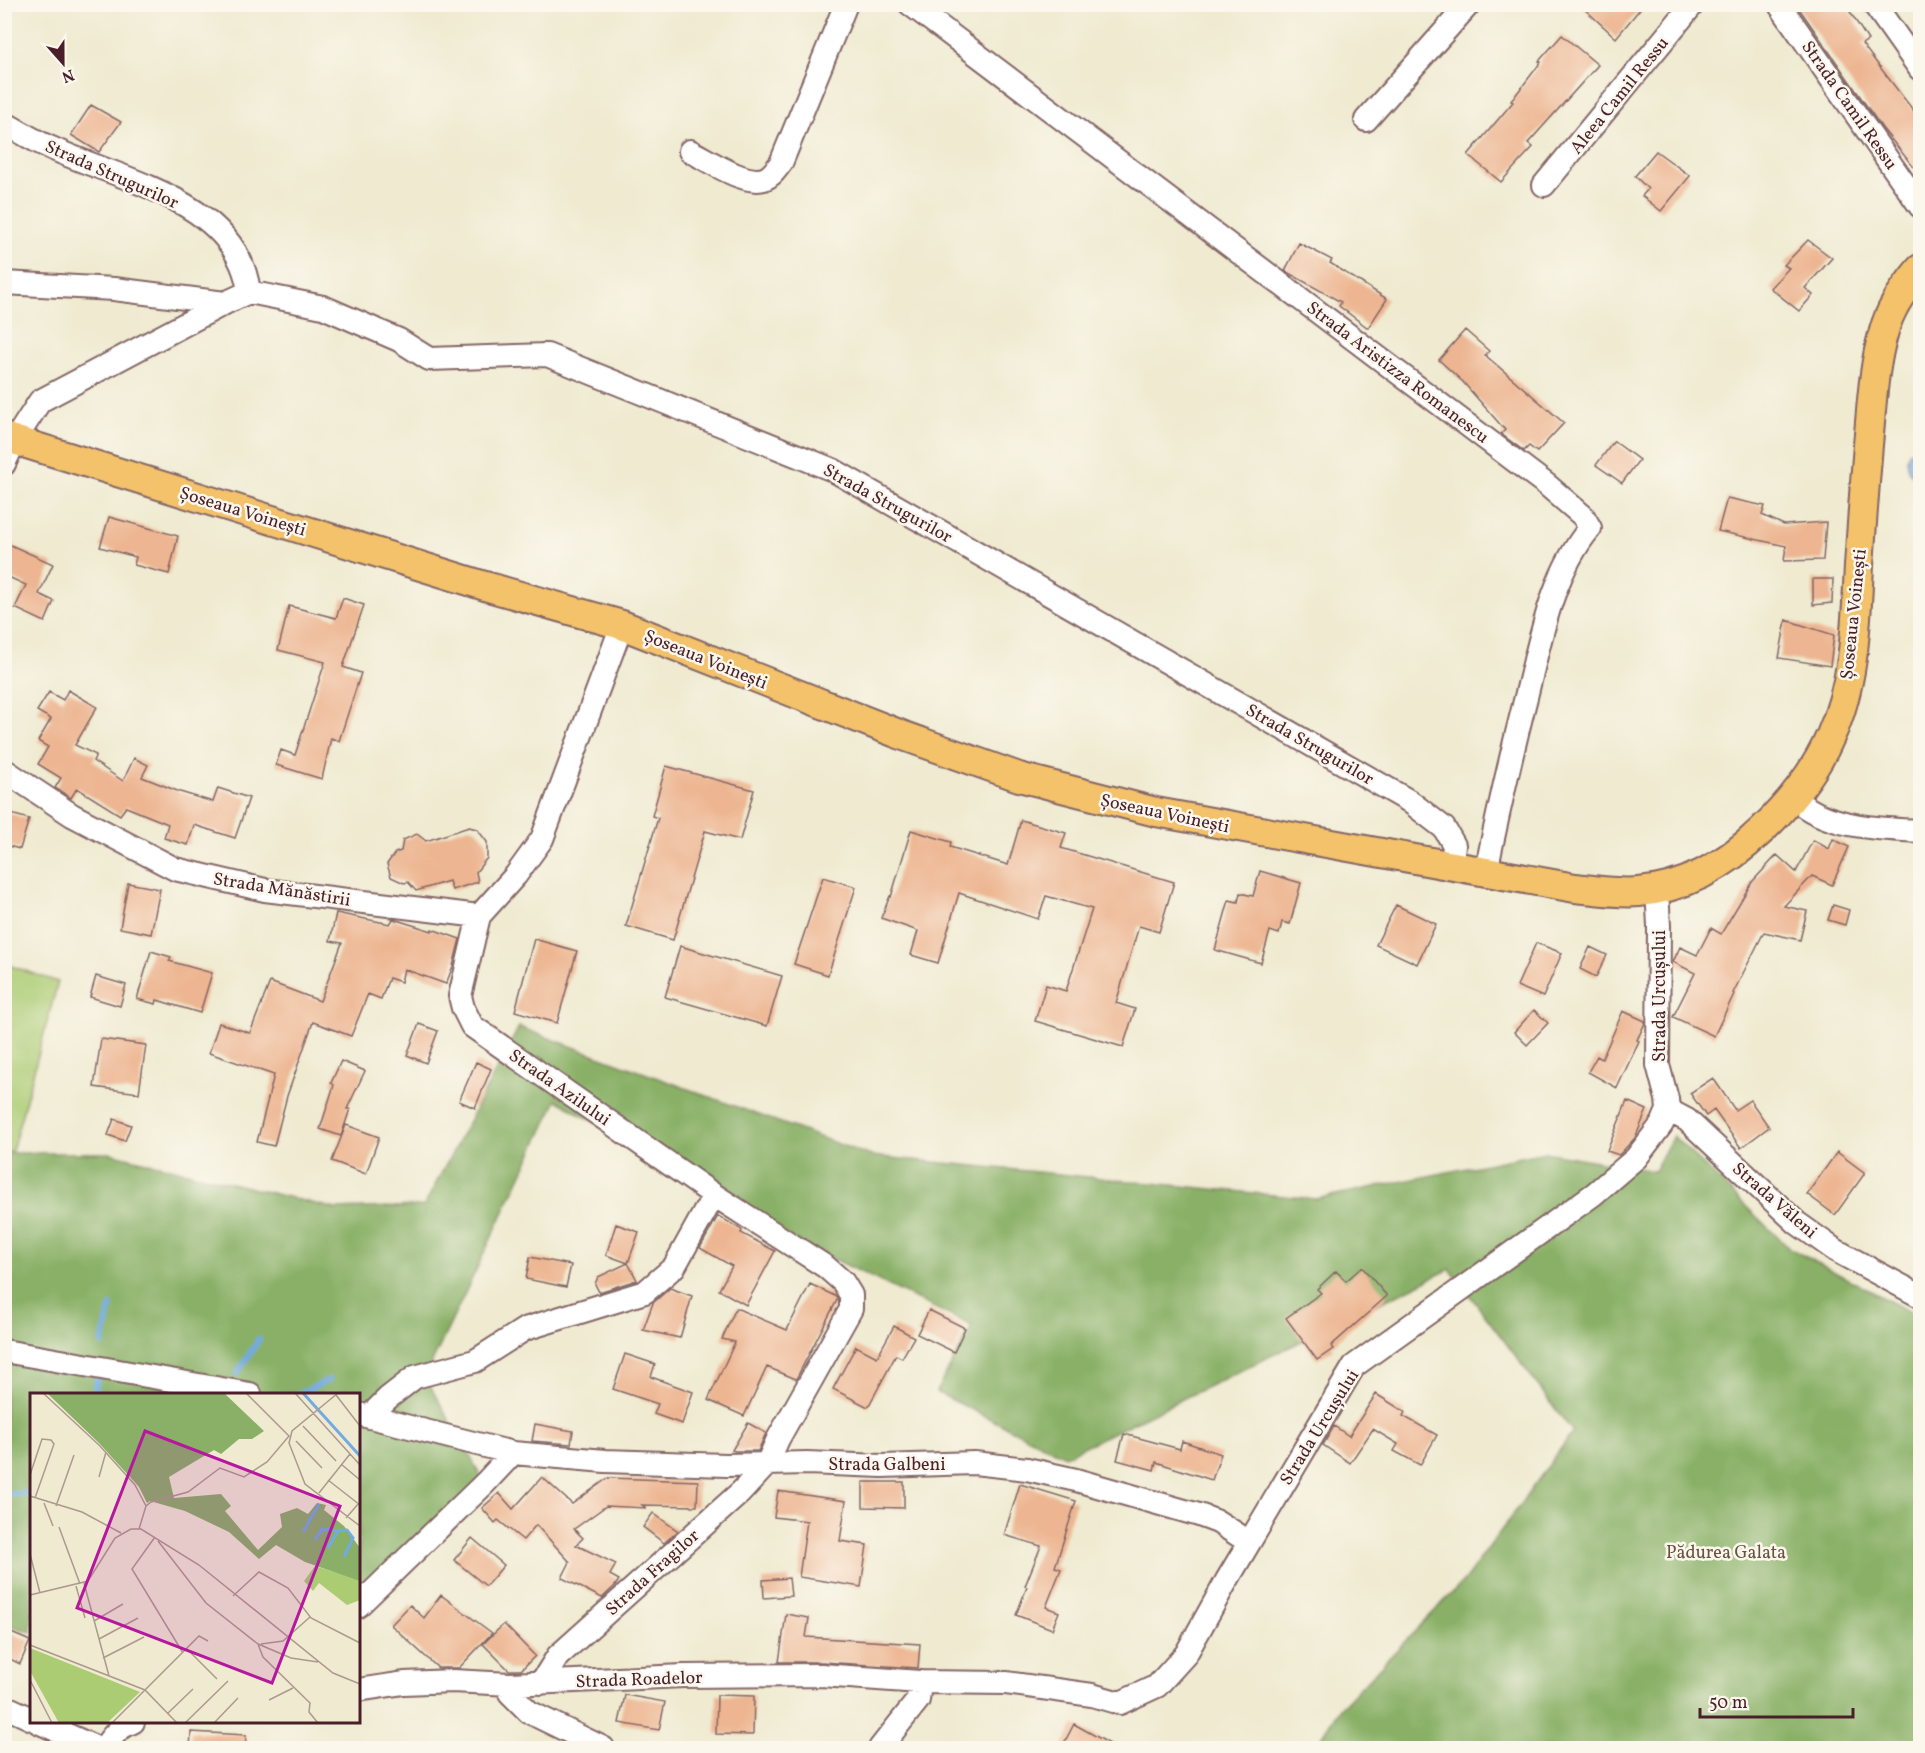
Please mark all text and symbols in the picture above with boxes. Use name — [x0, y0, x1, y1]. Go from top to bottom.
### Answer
street label: Aleea Camil Ressu — [1565, 32, 1675, 160]
north arrow — [33, 33, 93, 93]
street label: Strada Camil Ressu — [1795, 36, 1903, 176]
text: N — [58, 63, 77, 88]
street label: Strada Strugurilor — [40, 135, 183, 216]
street label: Strada Aristizza Romanescu — [1301, 296, 1494, 450]
street label: Strada Strugurilor — [818, 458, 957, 550]
street label: Șoseaua Voinești — [176, 481, 309, 544]
street label: Șoseaua Voinești — [1835, 548, 1874, 681]
street label: Șoseaua Voinești — [640, 624, 771, 697]
street label: Strada Strugurilor — [1241, 698, 1378, 792]
street label: Șoseaua Voinești — [1098, 789, 1231, 840]
street label: Strada Mănăstirii — [211, 867, 352, 914]
street label: Strada Urcușului — [1648, 930, 1673, 1062]
street label: Strada Azilului — [503, 1044, 615, 1133]
street label: Strada Văleni — [1726, 1157, 1822, 1245]
street label: Strada Urcușului — [1275, 1365, 1366, 1490]
inset map — [30, 1393, 360, 1723]
street label: Strada Galbeni — [828, 1453, 946, 1478]
street label: Strada Fragilor — [601, 1524, 706, 1622]
park label: Pădurea Galata — [1666, 1541, 1786, 1566]
street label: Strada Roadelor — [575, 1666, 703, 1695]
scale bar — [1700, 1681, 1853, 1719]
text: 50 m — [1709, 1691, 1748, 1716]

